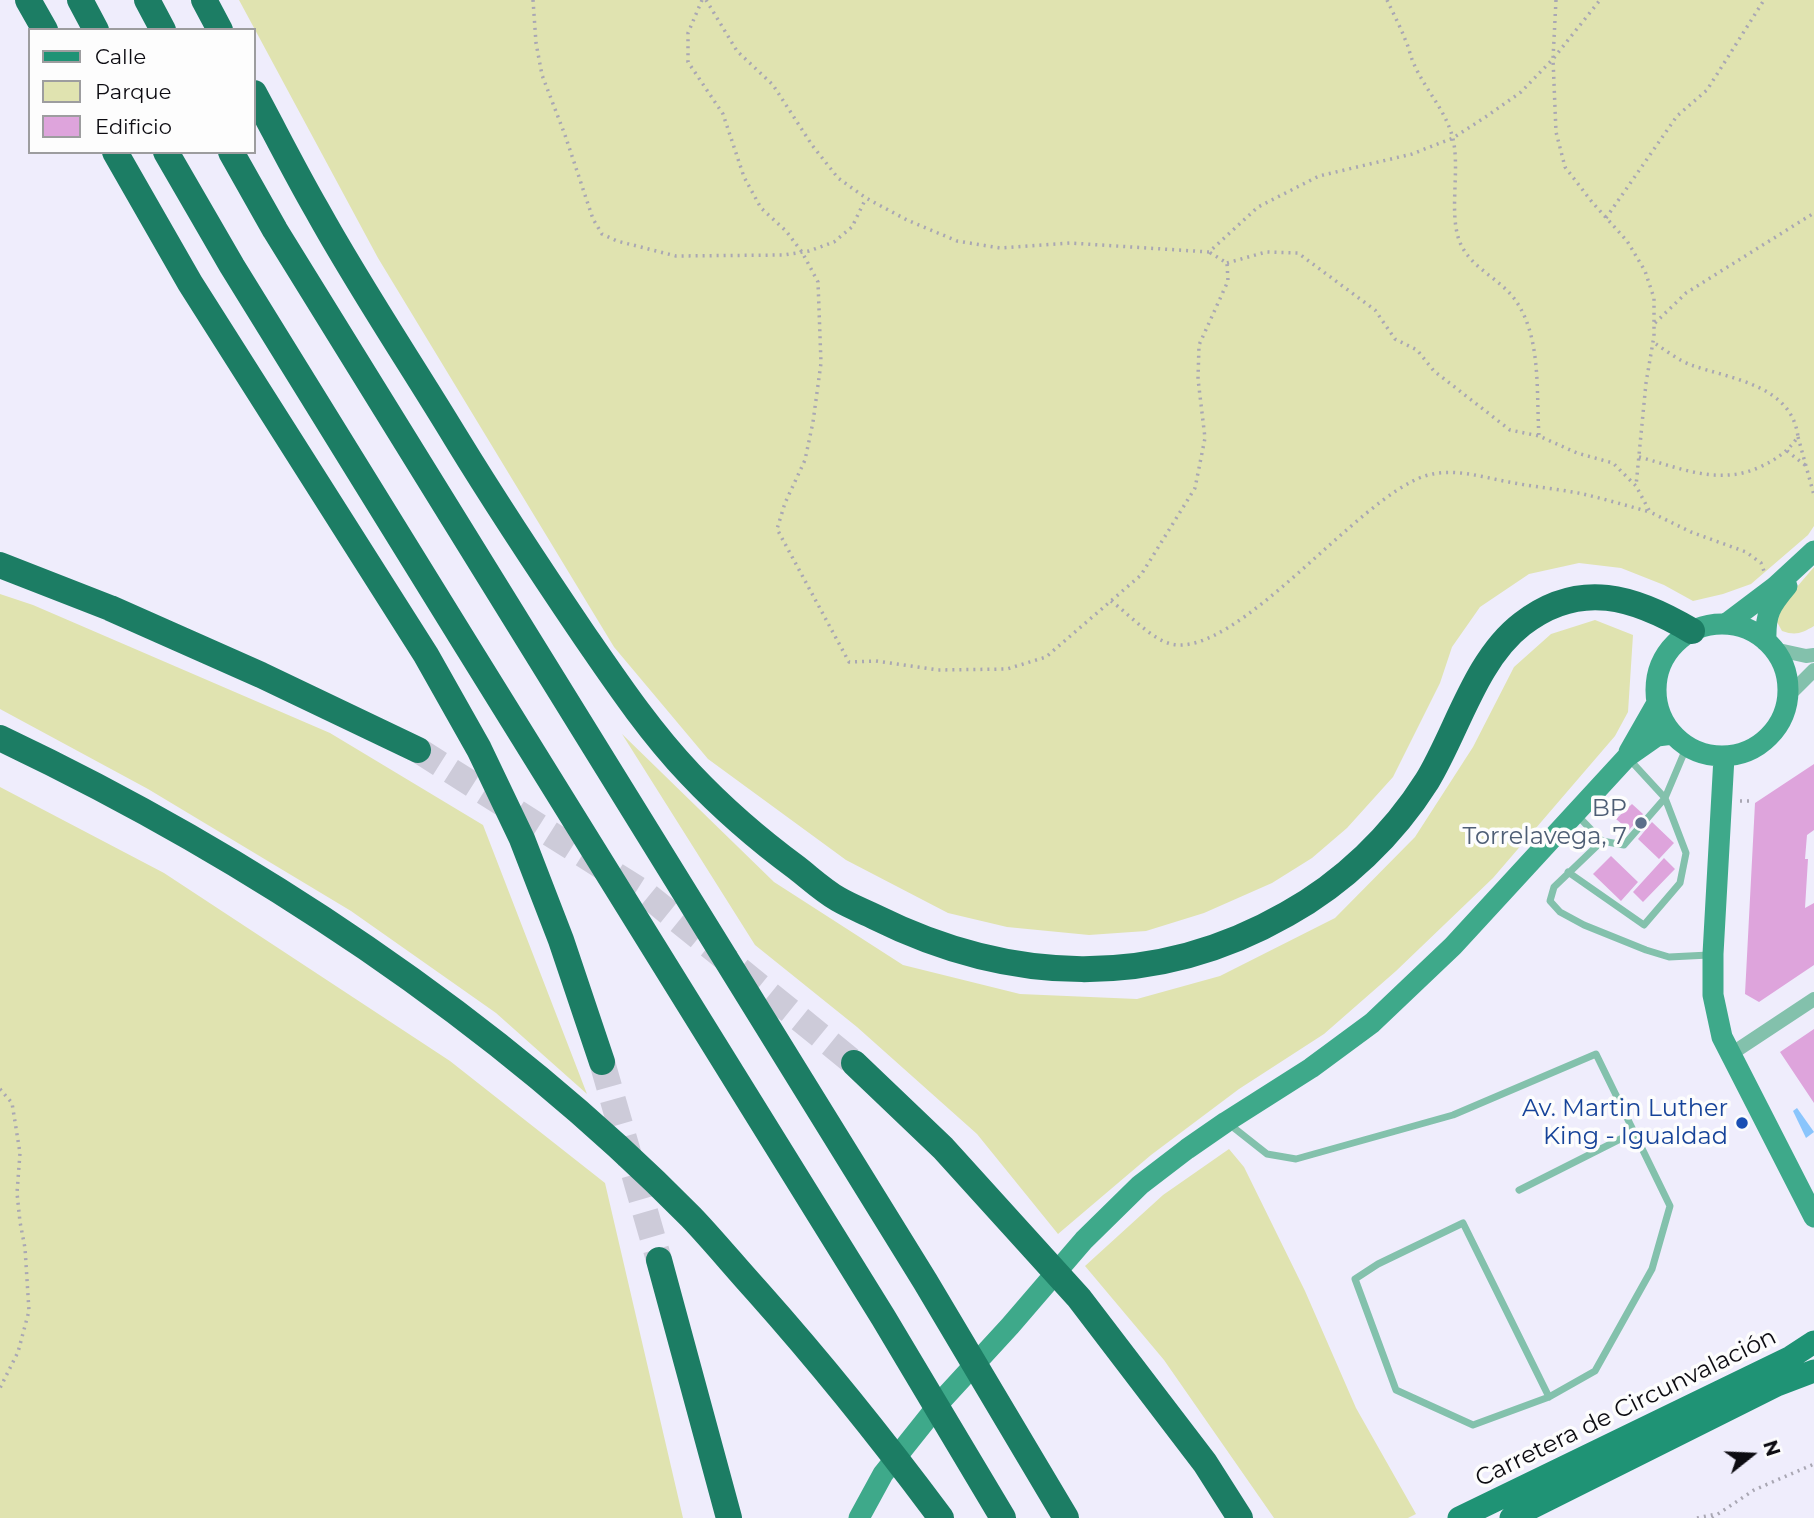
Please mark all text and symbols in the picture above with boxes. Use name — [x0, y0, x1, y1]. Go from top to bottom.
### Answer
legend — [28, 28, 256, 154]
text: Calle — [95, 44, 146, 69]
text: Parque — [95, 79, 171, 104]
text: Edificio — [95, 114, 172, 139]
place label: BP Torrelavega, 7 — [1463, 795, 1627, 851]
marker: BP Torrelavega, 7 — [1633, 815, 1649, 831]
place label: Av. Martin Luther King - Igualdad — [1522, 1095, 1728, 1151]
marker: Av. Martin Luther King - Igualdad — [1734, 1115, 1750, 1131]
street label: Carretera de Circunvalación — [1471, 1323, 1781, 1493]
north arrow — [1716, 1420, 1786, 1490]
text: N — [1758, 1437, 1785, 1459]

